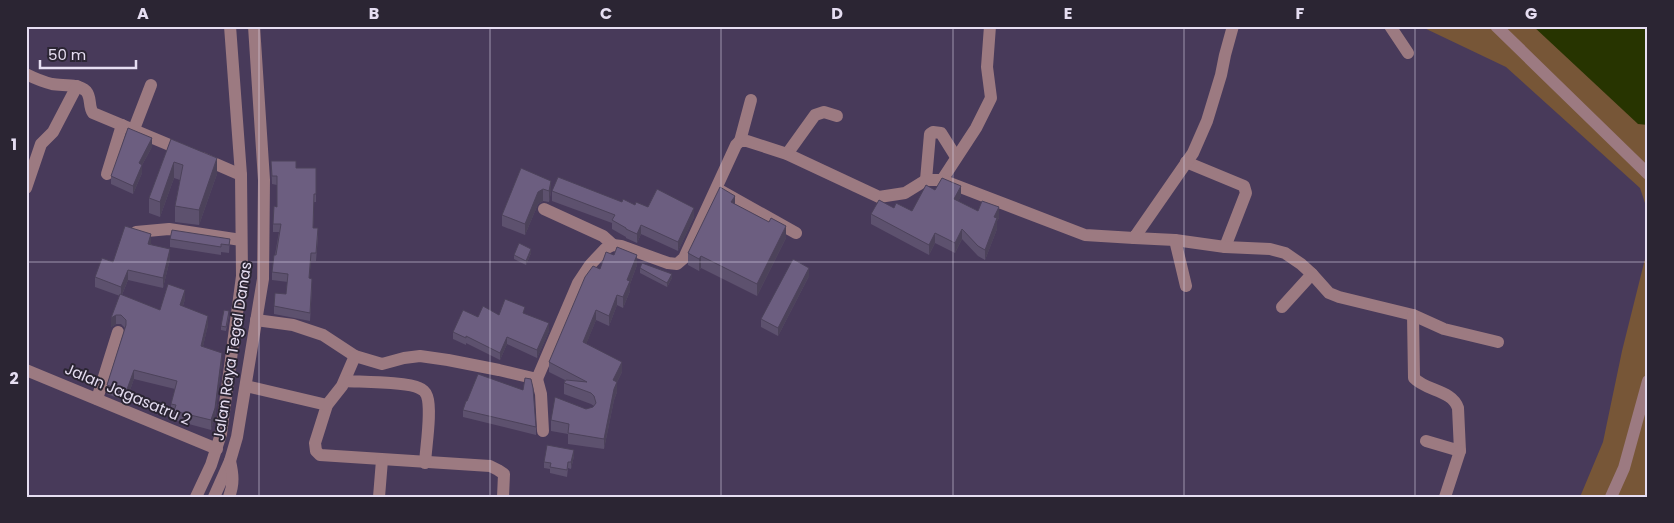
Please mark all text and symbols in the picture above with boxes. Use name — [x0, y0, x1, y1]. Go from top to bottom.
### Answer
text: A — [137, 2, 149, 25]
text: B — [369, 2, 379, 25]
text: C — [600, 2, 612, 25]
text: D — [831, 2, 843, 25]
text: E — [1064, 2, 1072, 25]
text: F — [1296, 2, 1305, 25]
text: G — [1525, 2, 1537, 25]
scale bar — [40, 38, 136, 70]
text: 50 m — [48, 44, 86, 65]
text: 1 — [11, 133, 17, 156]
street label: Jalan Raya Tegal Danas — [207, 260, 257, 442]
street label: Jalan Jagasatru 2 — [62, 358, 194, 430]
text: 2 — [9, 367, 19, 390]

